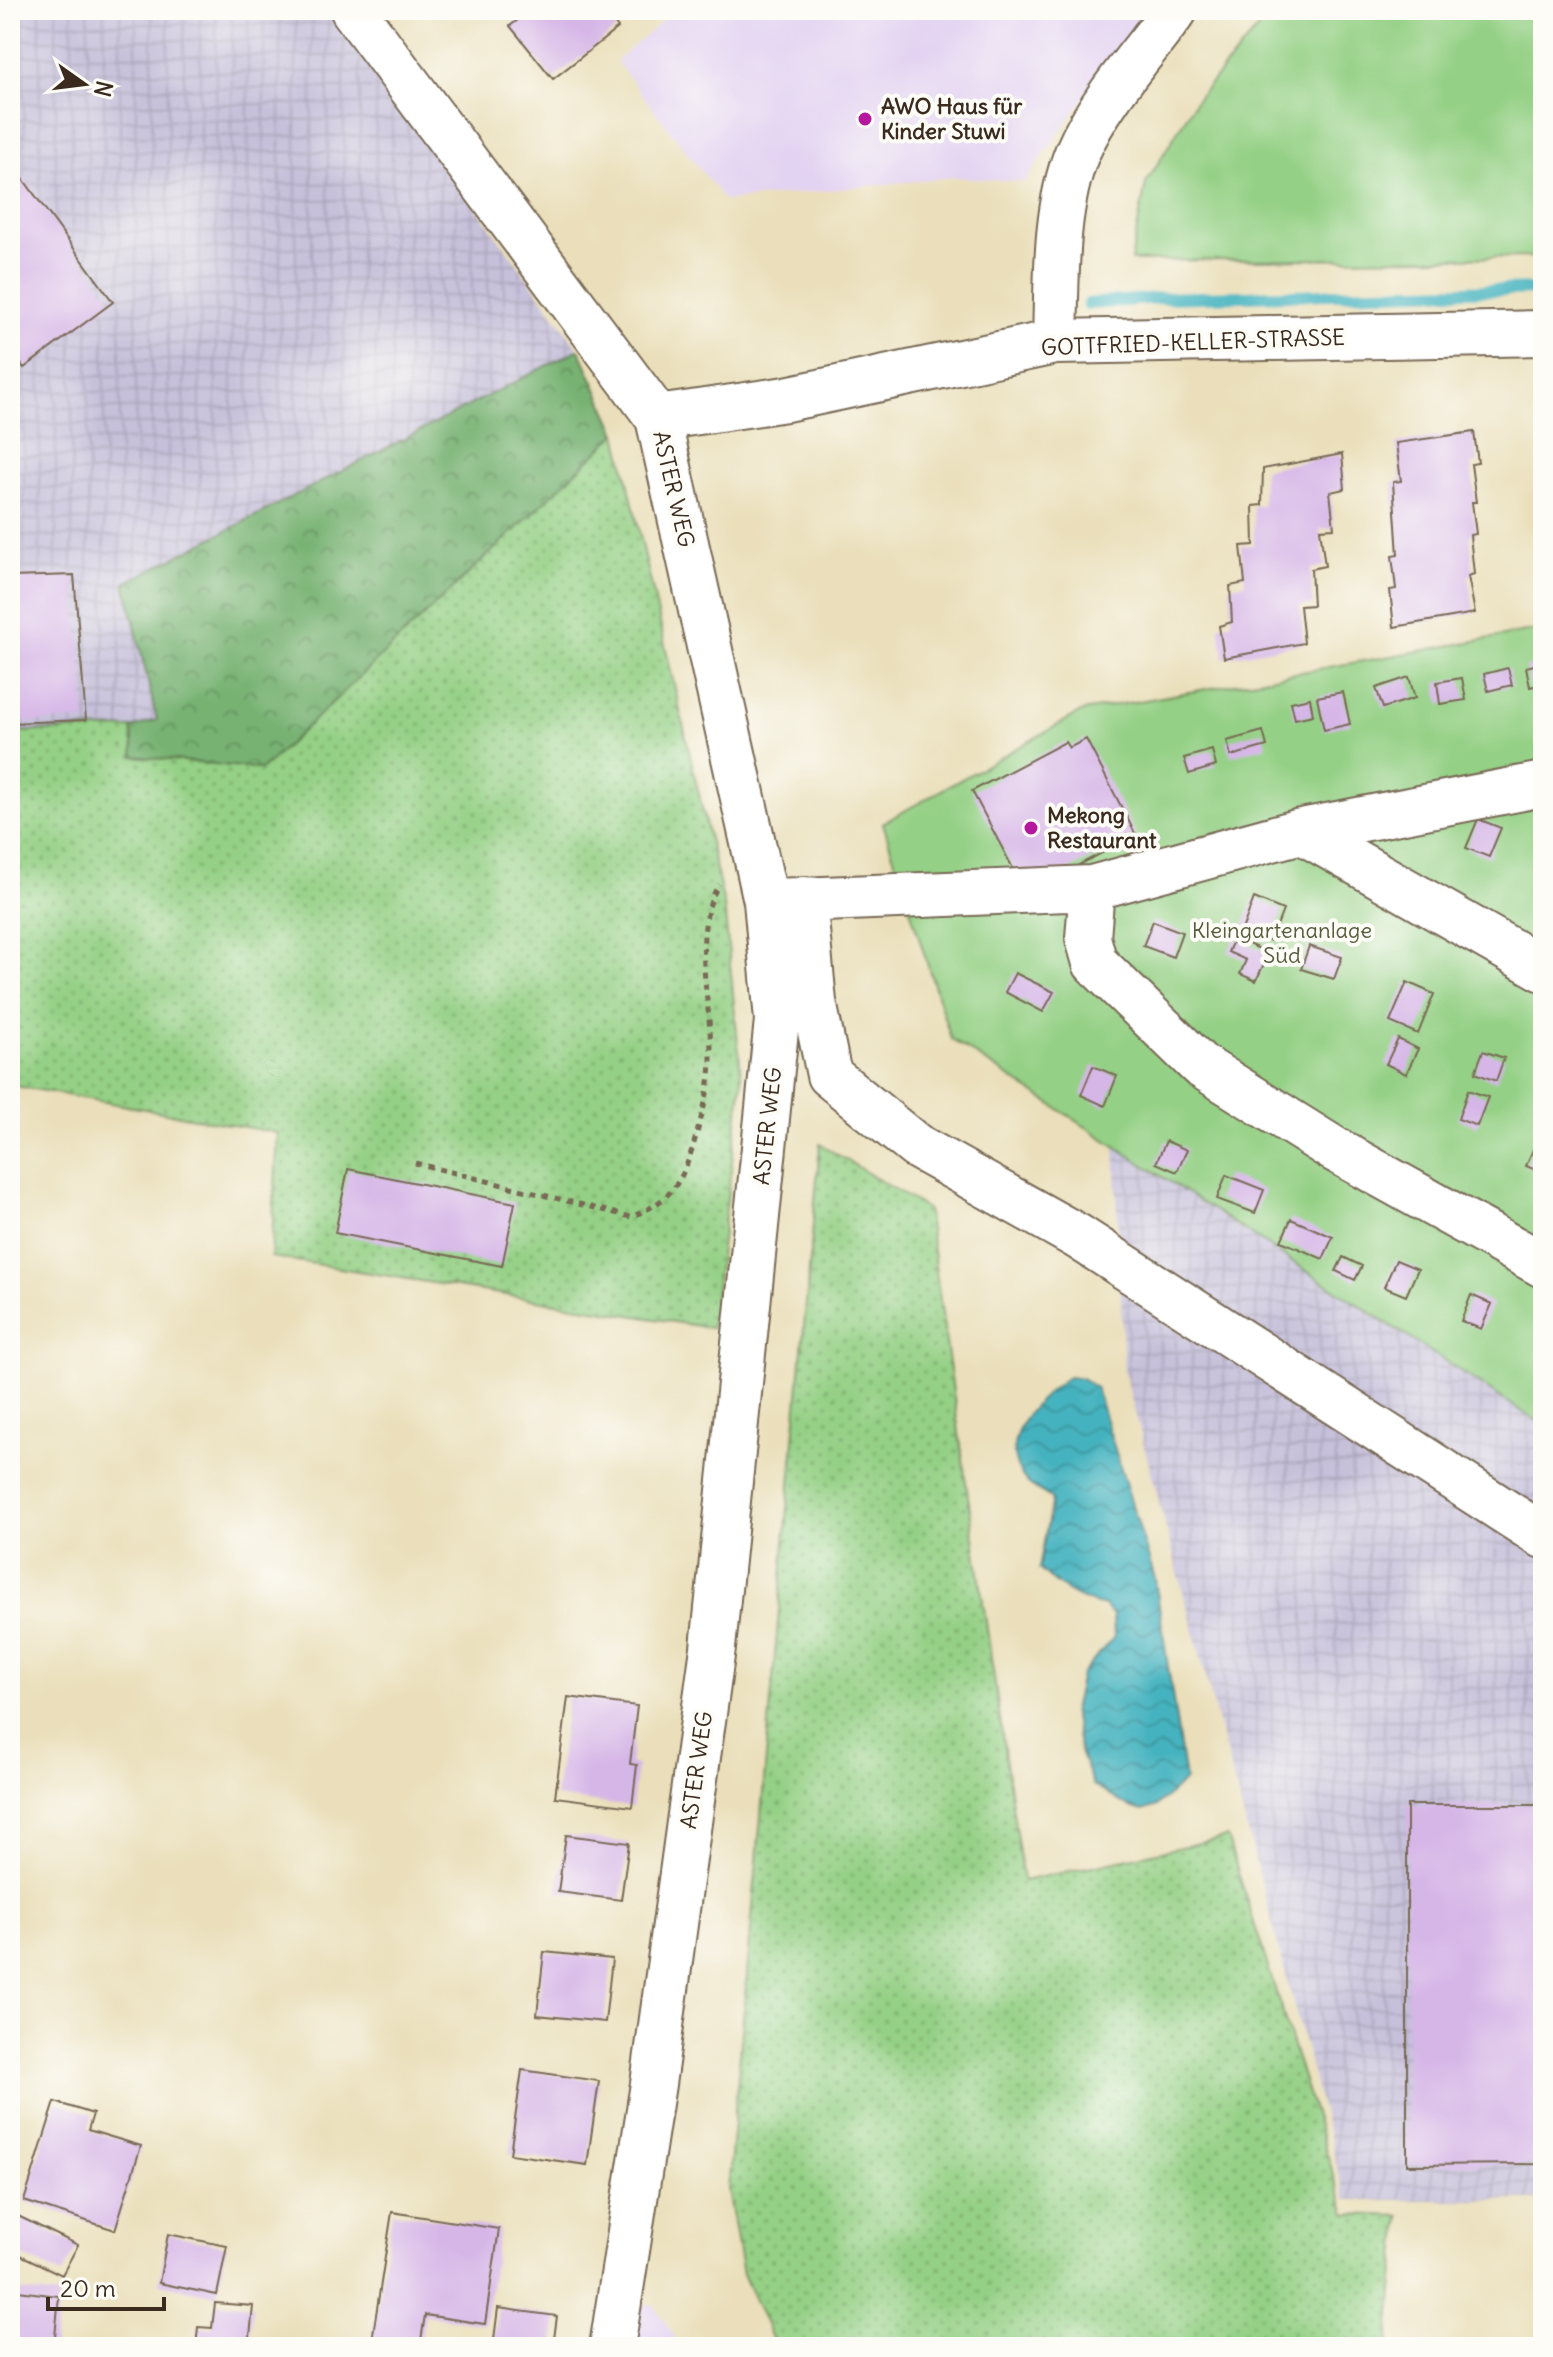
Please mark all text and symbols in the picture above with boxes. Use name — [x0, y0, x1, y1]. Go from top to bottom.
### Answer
north arrow — [44, 44, 124, 124]
text: N — [88, 78, 119, 100]
place label: AWO Haus für Kinder Stuwi — [881, 92, 1023, 145]
marker: AWO Haus für Kinder Stuwi — [856, 110, 874, 128]
street label: GOTTFRIED-KELLER-STRASSE — [1040, 323, 1346, 361]
street label: ASTER WEG — [647, 428, 701, 550]
place label: Mekong Restaurant — [1047, 801, 1157, 854]
marker: Mekong Restaurant — [1022, 819, 1040, 837]
park label: Kleingartenanlage Süd — [1192, 916, 1372, 969]
street label: ASTER WEG — [747, 1066, 787, 1186]
street label: ASTER WEG — [674, 1709, 718, 1831]
scale bar — [48, 2261, 164, 2311]
text: 20 m — [60, 2273, 116, 2303]

